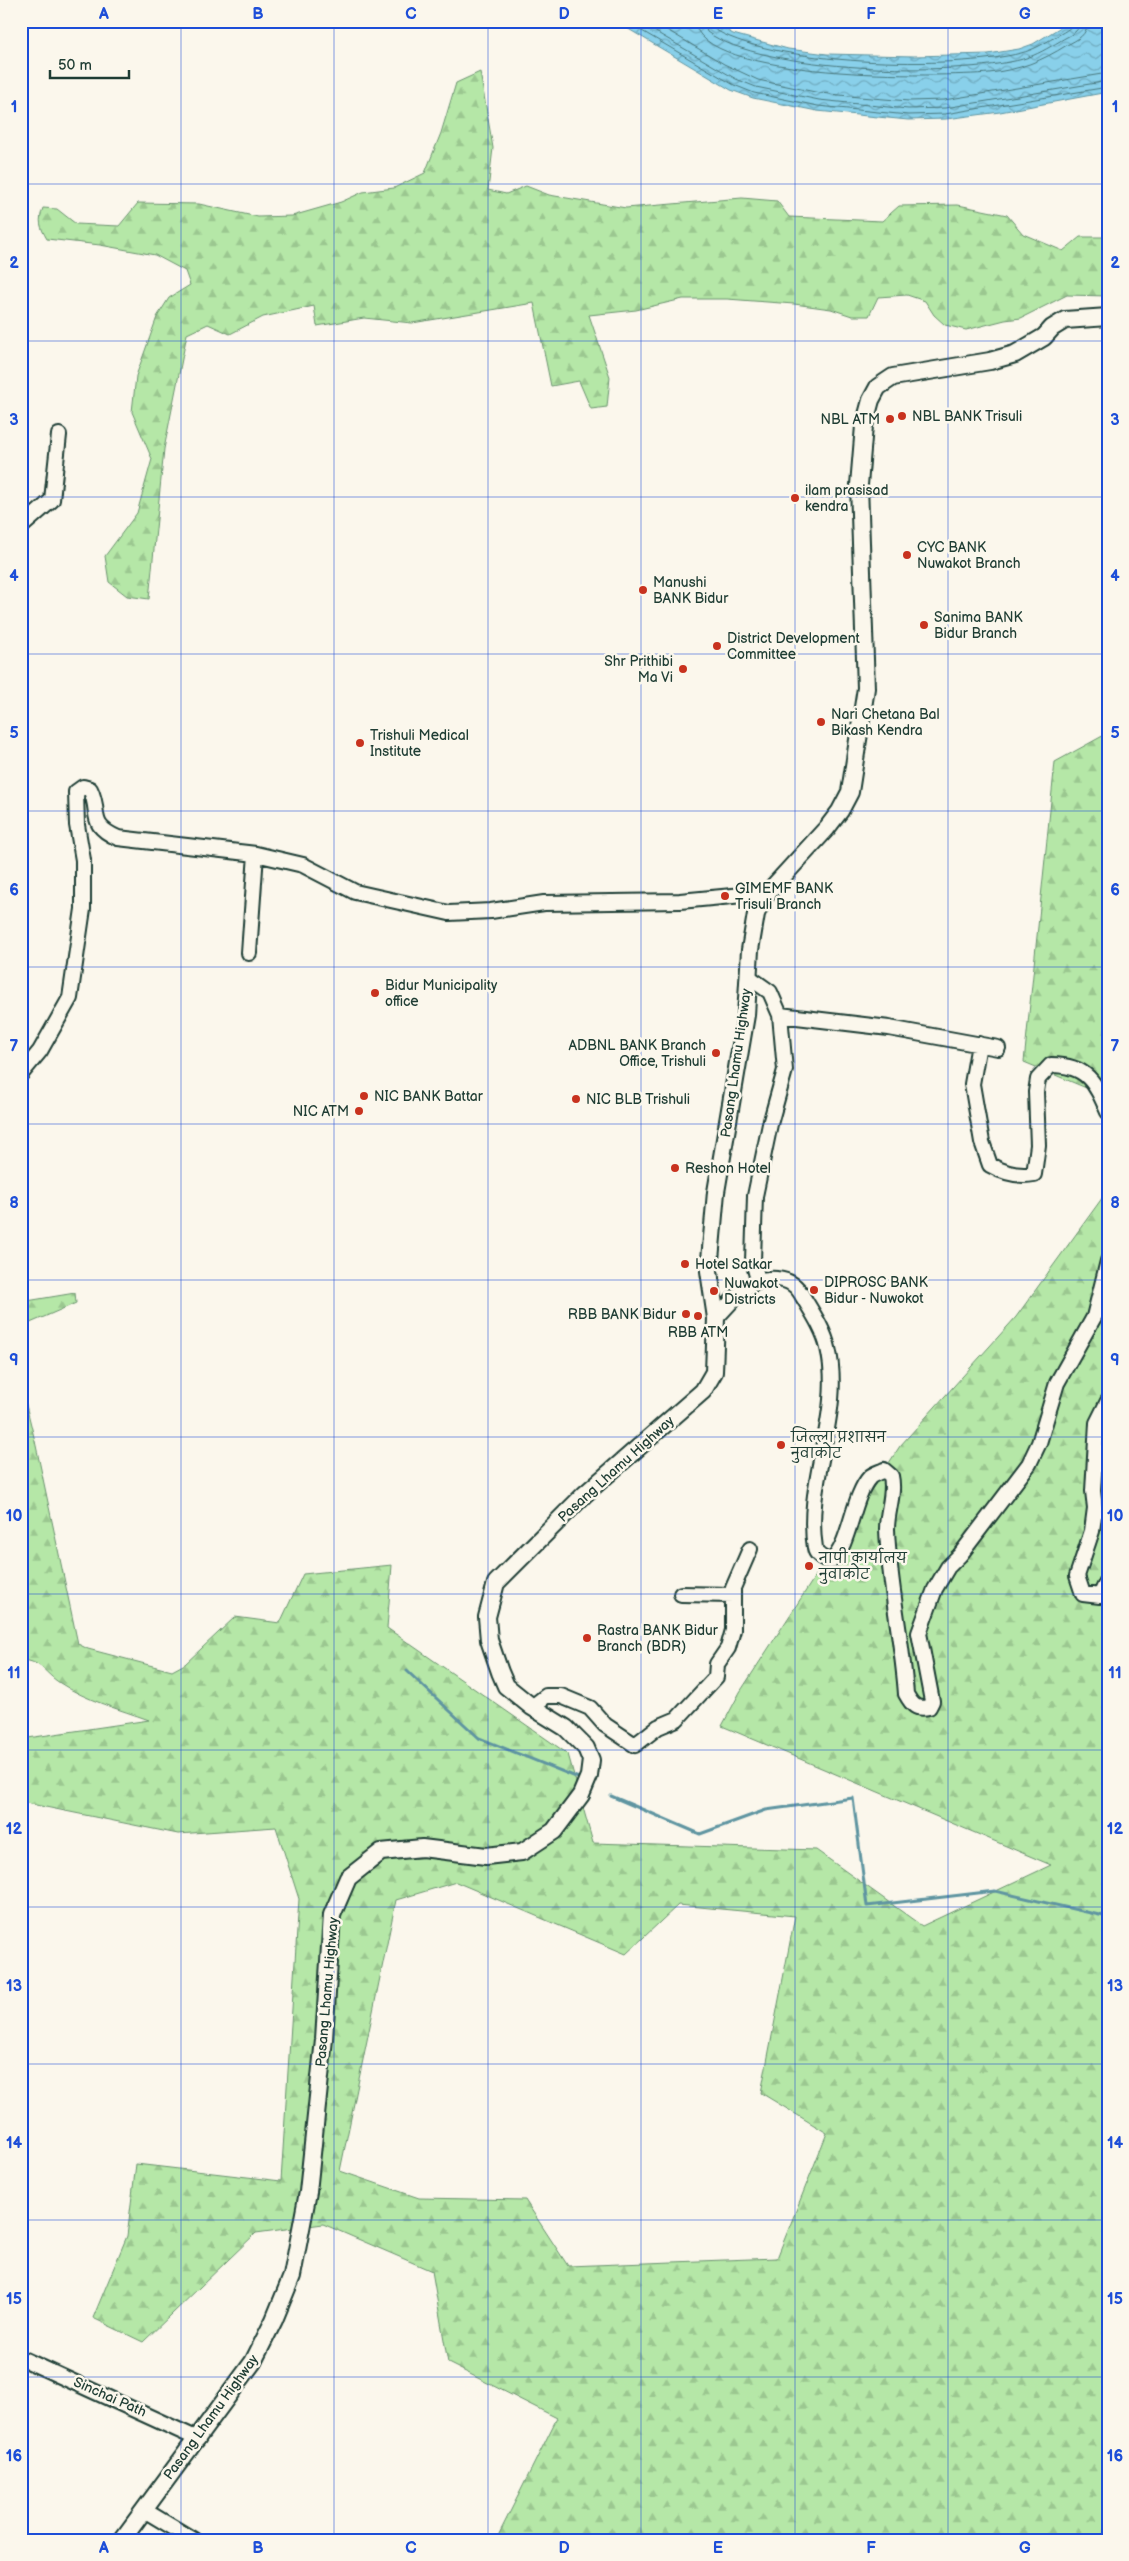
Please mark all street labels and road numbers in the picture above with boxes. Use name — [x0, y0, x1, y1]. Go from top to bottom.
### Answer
street label: Pasang Lhamu Highway — [717, 987, 755, 1139]
street label: Pasang Lhamu Highway — [554, 1412, 678, 1526]
street label: Pasang Lhamu Highway — [312, 1916, 342, 2068]
street label: Pasang Lhamu Highway — [160, 2351, 262, 2483]
street label: Sinchai Path — [71, 2373, 149, 2421]

